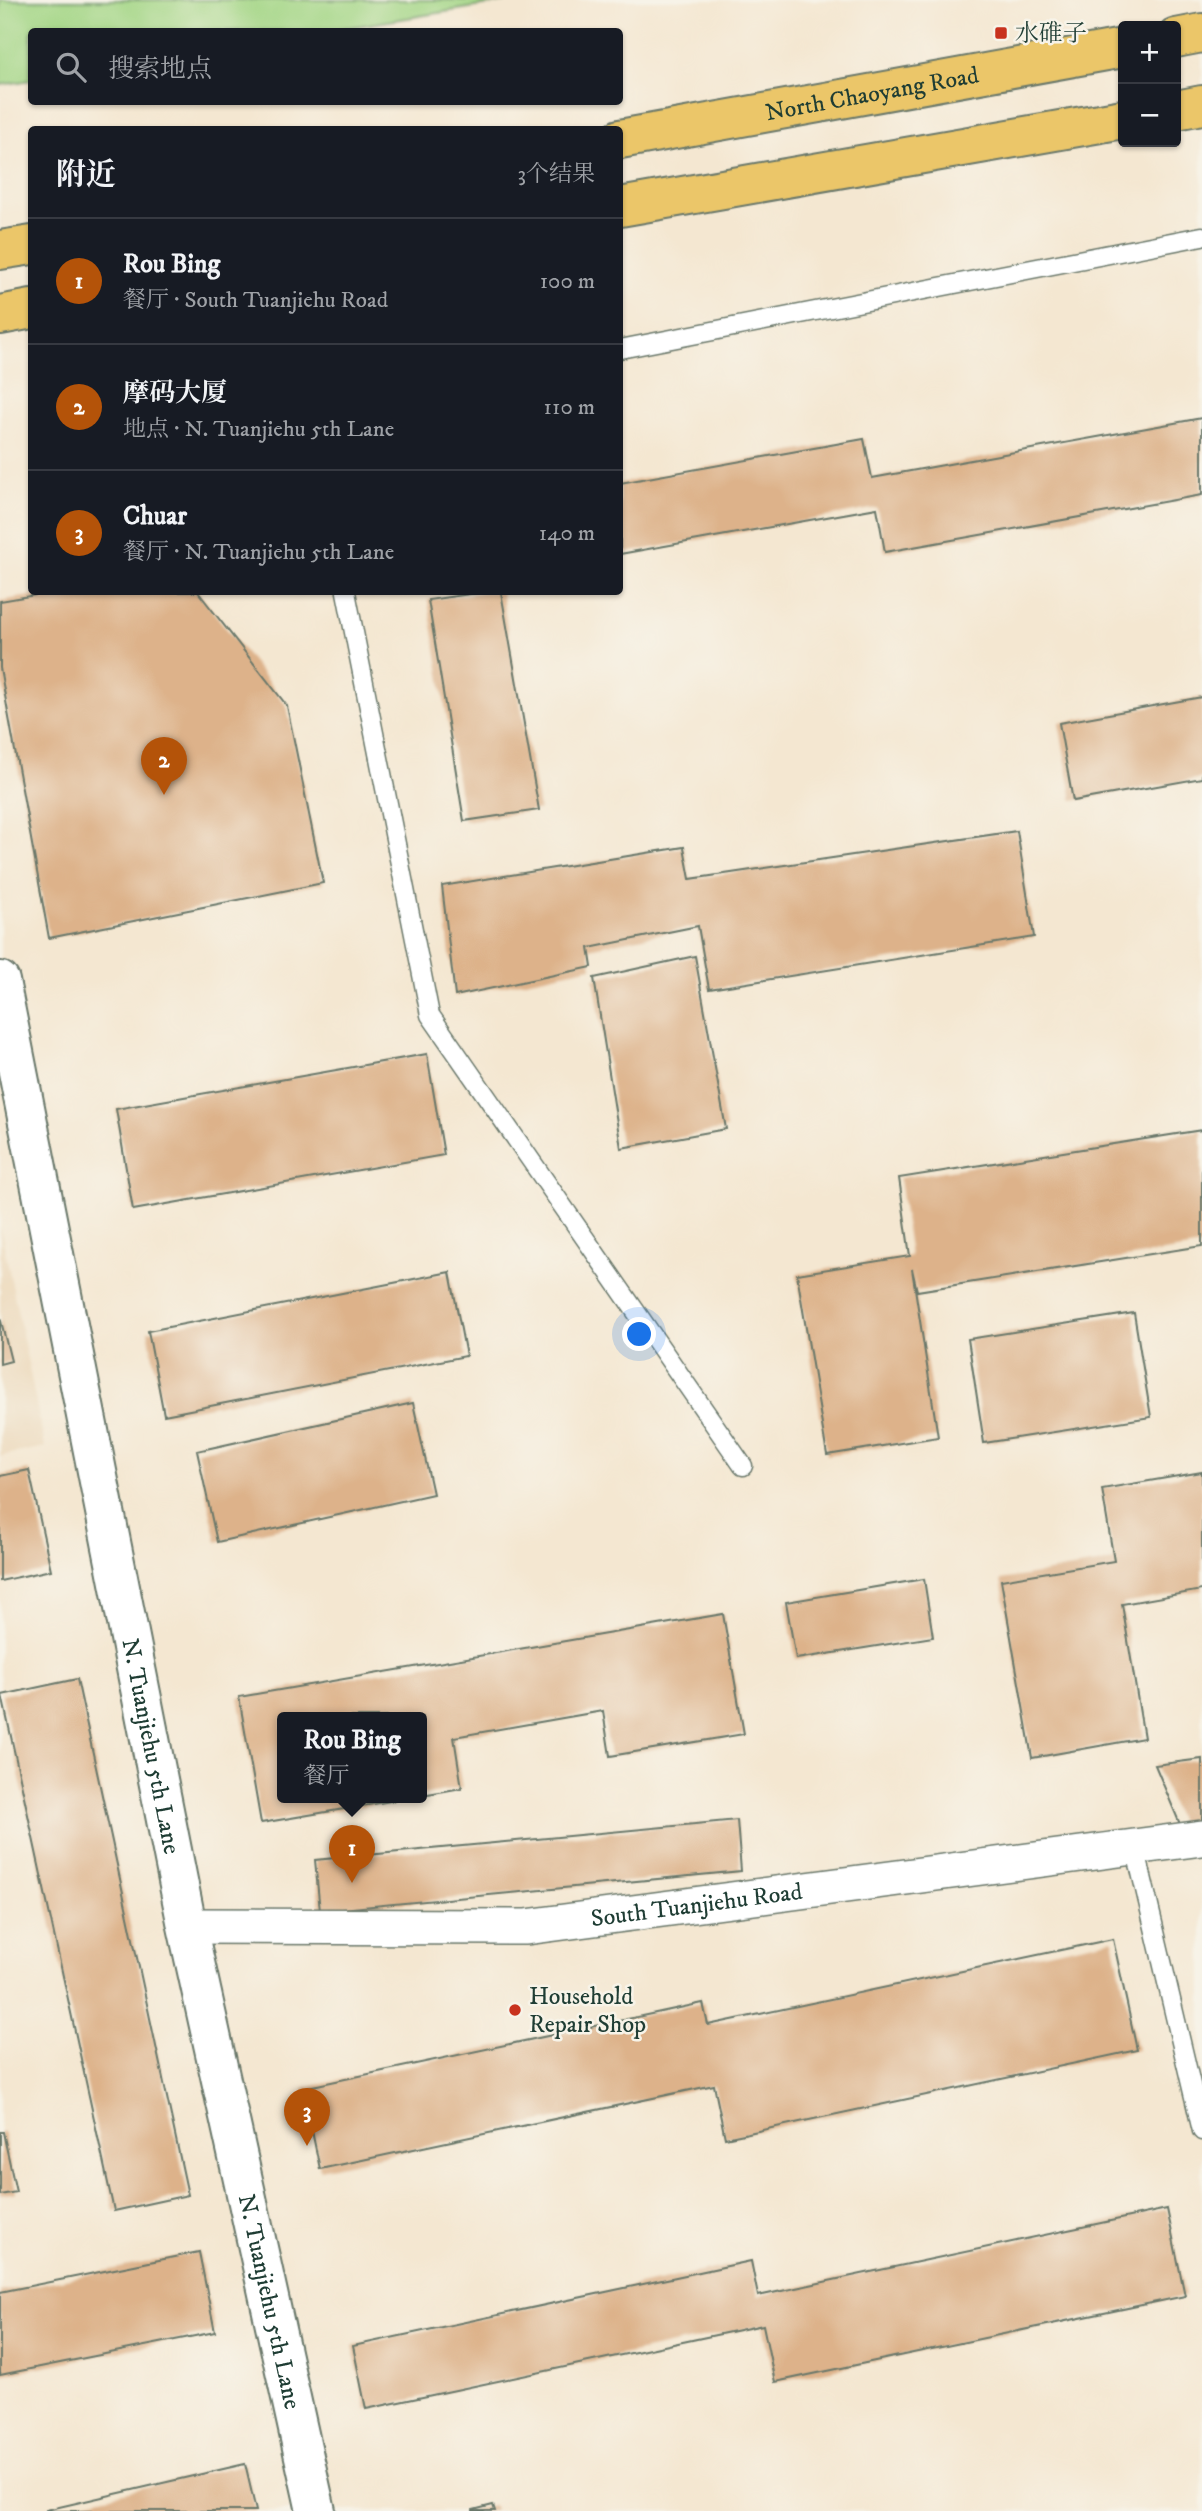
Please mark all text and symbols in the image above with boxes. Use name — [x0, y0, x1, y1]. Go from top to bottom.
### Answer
place label: 水碓子 — [1015, 19, 1087, 49]
map controls — [1118, 21, 1181, 147]
button: + — [1118, 21, 1181, 84]
marker: 水碓子 — [993, 25, 1009, 41]
search box — [28, 28, 623, 105]
icon: search — [52, 48, 90, 86]
text: 搜索地点 — [108, 53, 212, 86]
street label: North Chaoyang Road — [763, 60, 981, 128]
button: − — [1118, 84, 1181, 147]
text: 附近 — [56, 157, 116, 194]
text: 3个结果 — [517, 160, 595, 189]
text: Rou Bing — [123, 248, 220, 281]
text: 1 — [75, 267, 83, 296]
text: 100 m — [540, 267, 595, 296]
text: 餐厅 · South Tuanjiehu Road — [123, 286, 388, 315]
text: 摩码大厦 — [123, 377, 227, 410]
text: 2 — [73, 393, 85, 422]
text: 110 m — [544, 393, 595, 422]
text: 地点 · N. Tuanjiehu 5th Lane — [123, 415, 394, 444]
text: Chuar — [123, 500, 187, 533]
text: 3 — [75, 519, 83, 548]
text: 140 m — [539, 519, 595, 548]
text: 餐厅 · N. Tuanjiehu 5th Lane — [123, 538, 394, 567]
pin: 2 — [141, 737, 187, 795]
your location — [622, 1317, 656, 1351]
street label: N. Tuanjiehu 5th Lane — [114, 1636, 186, 1857]
popup — [277, 1712, 427, 1803]
text: Rou Bing — [303, 1724, 401, 1757]
text: 餐厅 — [303, 1762, 349, 1791]
pin: 1 — [329, 1825, 375, 1883]
street label: South Tuanjiehu Road — [589, 1877, 804, 1934]
place label: Household Repair Shop — [529, 1982, 646, 2040]
marker: Household Repair Shop — [507, 2002, 523, 2018]
pin: 3 — [284, 2088, 330, 2146]
street label: N. Tuanjiehu 5th Lane — [231, 2192, 307, 2412]

